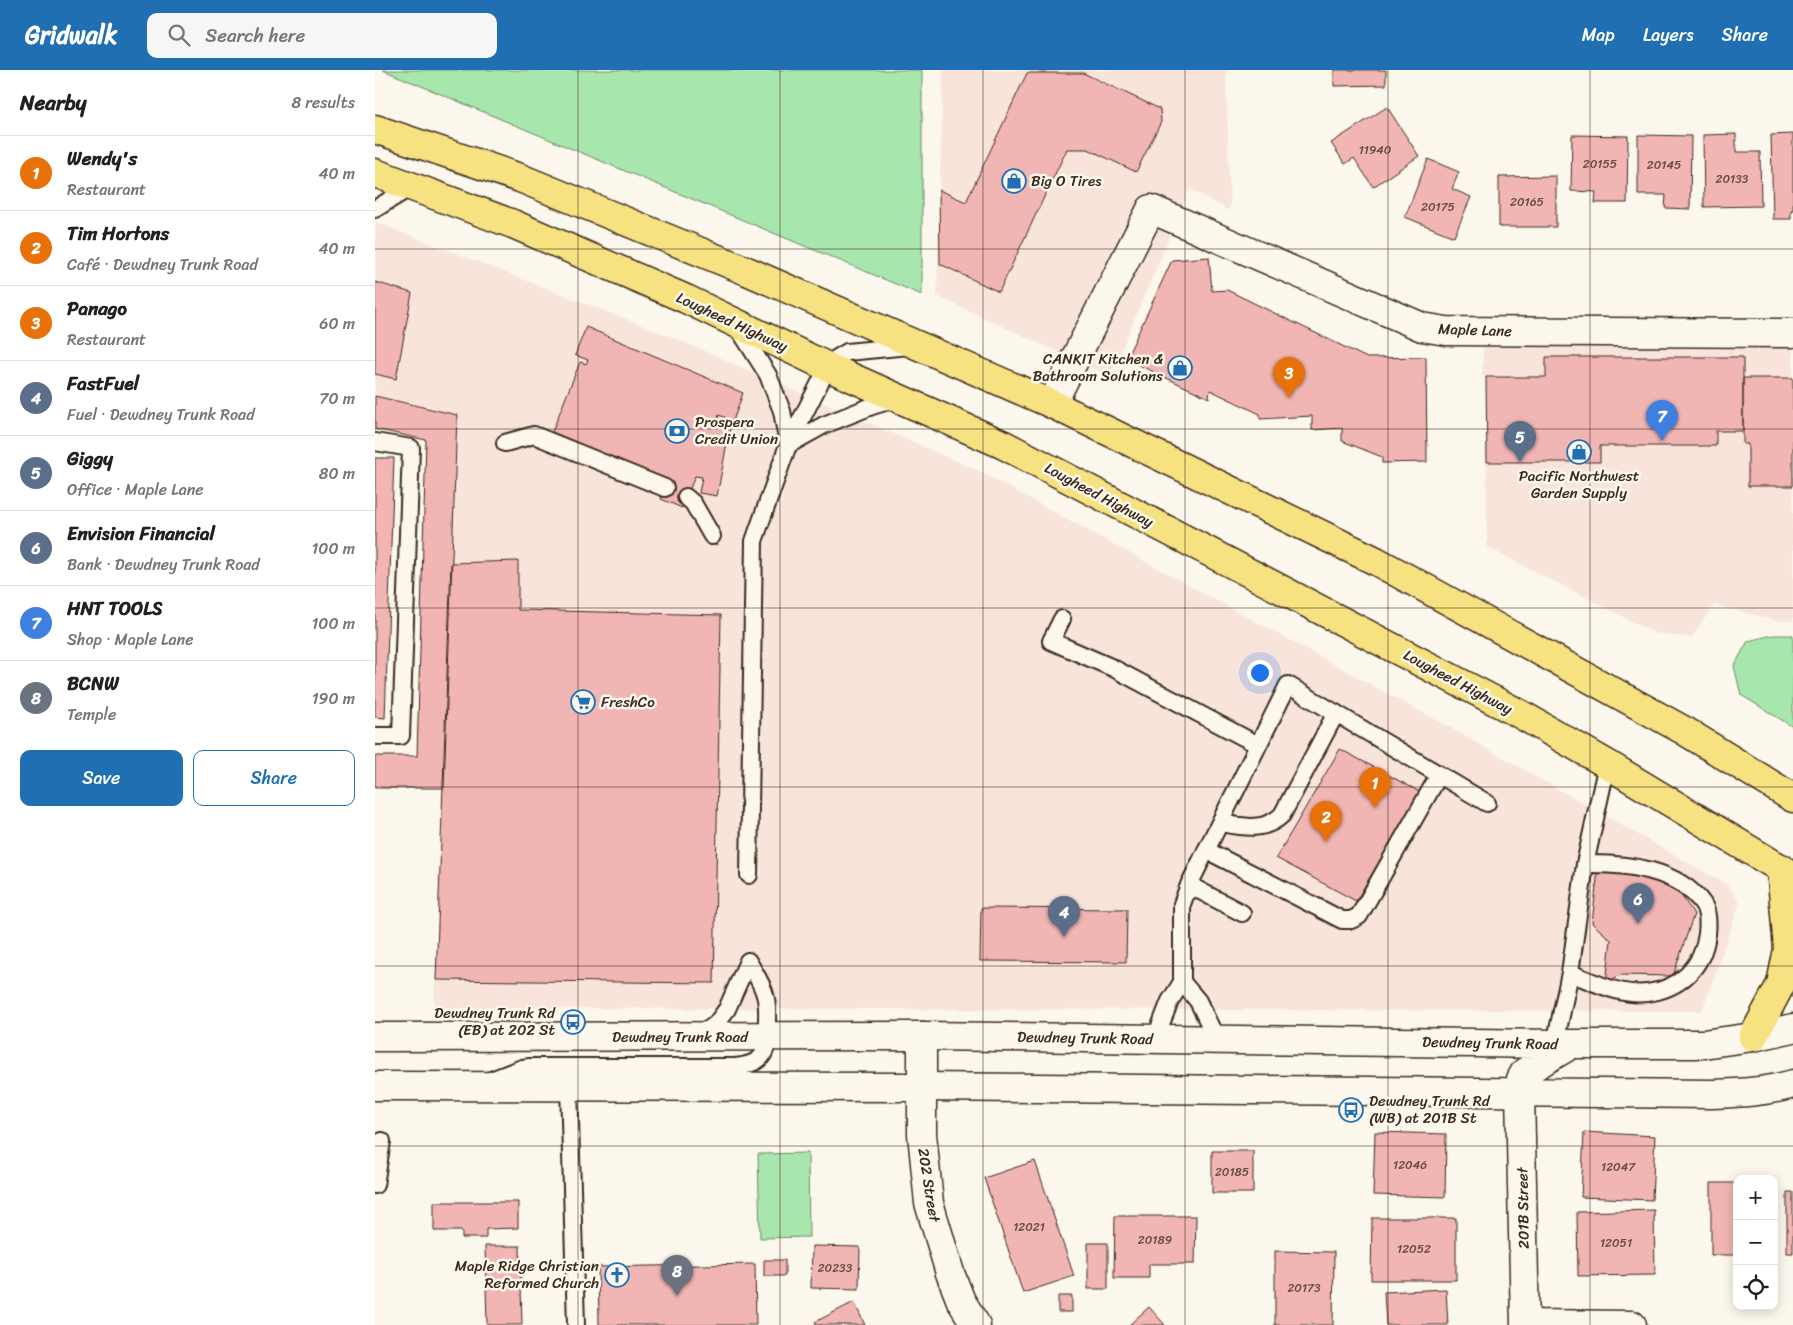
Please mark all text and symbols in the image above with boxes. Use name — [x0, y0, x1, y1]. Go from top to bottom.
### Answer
search box — [147, 13, 497, 58]
text: Gridwalk — [25, 14, 117, 56]
text: Search here — [205, 19, 305, 52]
text: Map — [1582, 19, 1615, 51]
text: Layers — [1643, 19, 1694, 51]
text: Share — [1722, 19, 1768, 51]
icon: search — [165, 21, 193, 49]
text: Nearby — [20, 84, 86, 122]
text: 8 results — [292, 88, 355, 117]
house number: 11940 — [1359, 139, 1392, 161]
text: Wendy's — [67, 142, 137, 175]
house number: 20155 — [1583, 153, 1617, 175]
house number: 20145 — [1647, 154, 1681, 176]
text: 1 — [33, 159, 39, 188]
text: 40 m — [318, 159, 355, 188]
shop icon: Big O Tires — [1001, 168, 1027, 194]
place label: Big O Tires — [1031, 168, 1102, 194]
house number: 20133 — [1716, 168, 1749, 190]
text: Restaurant — [67, 175, 146, 204]
house number: 20165 — [1510, 191, 1544, 213]
house number: 20175 — [1421, 196, 1455, 218]
text: Tim Hortons — [67, 217, 169, 250]
text: 2 — [31, 234, 41, 263]
text: 40 m — [318, 234, 355, 263]
text: Café · Dewdney Trunk Road — [67, 250, 258, 279]
street label: Lougheed Highway — [672, 285, 792, 359]
text: Panago — [67, 292, 127, 325]
text: 3 — [32, 309, 40, 338]
text: 60 m — [319, 309, 355, 338]
street label: Maple Lane — [1438, 316, 1513, 344]
text: Restaurant — [67, 325, 146, 354]
place label: CANKIT Kitchen & Bathroom Solutions — [1033, 346, 1163, 389]
shop icon: CANKIT Kitchen & Bathroom Solutions — [1167, 355, 1193, 381]
pin: 3 — [1273, 357, 1305, 398]
text: FastFuel — [67, 367, 139, 400]
text: 4 — [31, 384, 41, 413]
text: 70 m — [319, 384, 355, 413]
text: Fuel · Dewdney Trunk Road — [67, 400, 255, 429]
pin: 7 — [1646, 400, 1678, 441]
place label: Prospera Credit Union — [695, 409, 778, 452]
bank icon: Prospera Credit Union — [664, 418, 690, 444]
pin: 5 — [1504, 421, 1536, 462]
shop icon: Pacific Northwest Garden Supply — [1566, 439, 1592, 465]
text: Giggy — [67, 442, 113, 475]
street label: Lougheed Highway — [1040, 455, 1159, 535]
text: 5 — [31, 459, 41, 488]
text: 80 m — [319, 459, 355, 488]
place label: Pacific Northwest Garden Supply — [1519, 463, 1640, 506]
text: Office · Maple Lane — [67, 475, 204, 504]
text: Envision Financial — [67, 517, 215, 550]
text: 6 — [31, 534, 41, 563]
text: 100 m — [311, 534, 355, 563]
text: Bank · Dewdney Trunk Road — [67, 550, 260, 579]
text: HNT TOOLS — [67, 592, 162, 625]
text: 7 — [31, 609, 41, 638]
text: 100 m — [311, 609, 355, 638]
text: Shop · Maple Lane — [67, 625, 193, 654]
street label: Lougheed Highway — [1399, 642, 1518, 722]
your location — [1247, 660, 1273, 686]
text: BCNW — [67, 667, 119, 700]
text: 8 — [31, 684, 41, 713]
text: 190 m — [312, 684, 355, 713]
supermarket icon: FreshCo — [570, 689, 596, 715]
place label: FreshCo — [601, 689, 655, 715]
text: Temple — [67, 700, 116, 729]
button: Save — [20, 750, 183, 806]
button: Share — [193, 750, 355, 806]
pin: 1 — [1359, 767, 1391, 808]
pin: 2 — [1310, 801, 1342, 842]
pin: 6 — [1622, 883, 1654, 924]
pin: 4 — [1048, 896, 1080, 937]
place label: Dewdney Trunk Rd (EB) at 202 St — [434, 1000, 556, 1043]
bus stop icon: Dewdney Trunk Rd (EB) at 202 St — [560, 1009, 586, 1035]
street label: Dewdney Trunk Road — [612, 1024, 749, 1050]
street label: Dewdney Trunk Road — [1017, 1024, 1154, 1052]
street label: Dewdney Trunk Road — [1422, 1029, 1559, 1057]
place label: Dewdney Trunk Rd (WB) at 201B St — [1369, 1088, 1491, 1131]
bus stop icon: Dewdney Trunk Rd (WB) at 201B St — [1338, 1097, 1364, 1123]
street label: 202 Street — [910, 1146, 948, 1225]
house number: 12046 — [1393, 1154, 1427, 1176]
house number: 12047 — [1601, 1156, 1636, 1178]
house number: 20185 — [1215, 1161, 1249, 1183]
street label: 201B Street — [1509, 1166, 1537, 1249]
map controls — [1733, 1175, 1778, 1310]
button: + — [1733, 1175, 1778, 1220]
house number: 12021 — [1013, 1216, 1045, 1238]
button: − — [1733, 1220, 1778, 1265]
house number: 20189 — [1138, 1229, 1172, 1251]
house number: 12051 — [1600, 1232, 1632, 1254]
house number: 12052 — [1397, 1238, 1431, 1260]
place label: Maple Ridge Christian Reformed Church — [455, 1253, 599, 1296]
pin: 8 — [661, 1255, 693, 1296]
house number: 20233 — [818, 1257, 853, 1279]
church icon: Maple Ridge Christian Reformed Church — [604, 1262, 630, 1288]
button: locate — [1733, 1265, 1778, 1310]
house number: 20173 — [1287, 1277, 1321, 1299]

